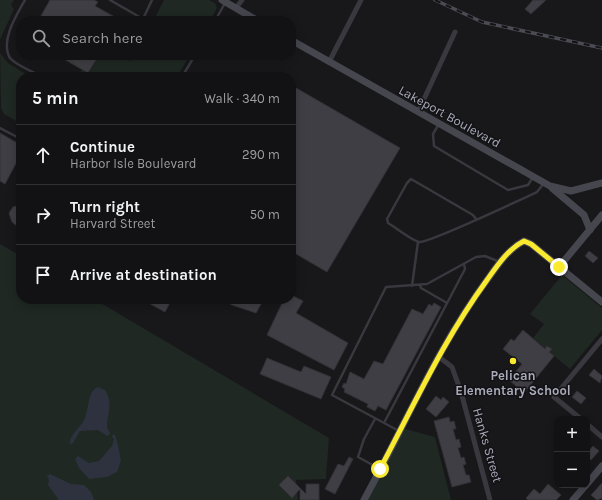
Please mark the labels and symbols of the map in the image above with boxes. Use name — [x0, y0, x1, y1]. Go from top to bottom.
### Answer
street label: Lakeport Boulevard — [396, 82, 503, 151]
route end — [550, 258, 568, 276]
marker: Pelican Elementary School — [508, 356, 518, 366]
place label: Pelican Elementary School — [455, 368, 571, 398]
street label: Hanks Street — [470, 406, 505, 484]
route start — [371, 460, 389, 478]

